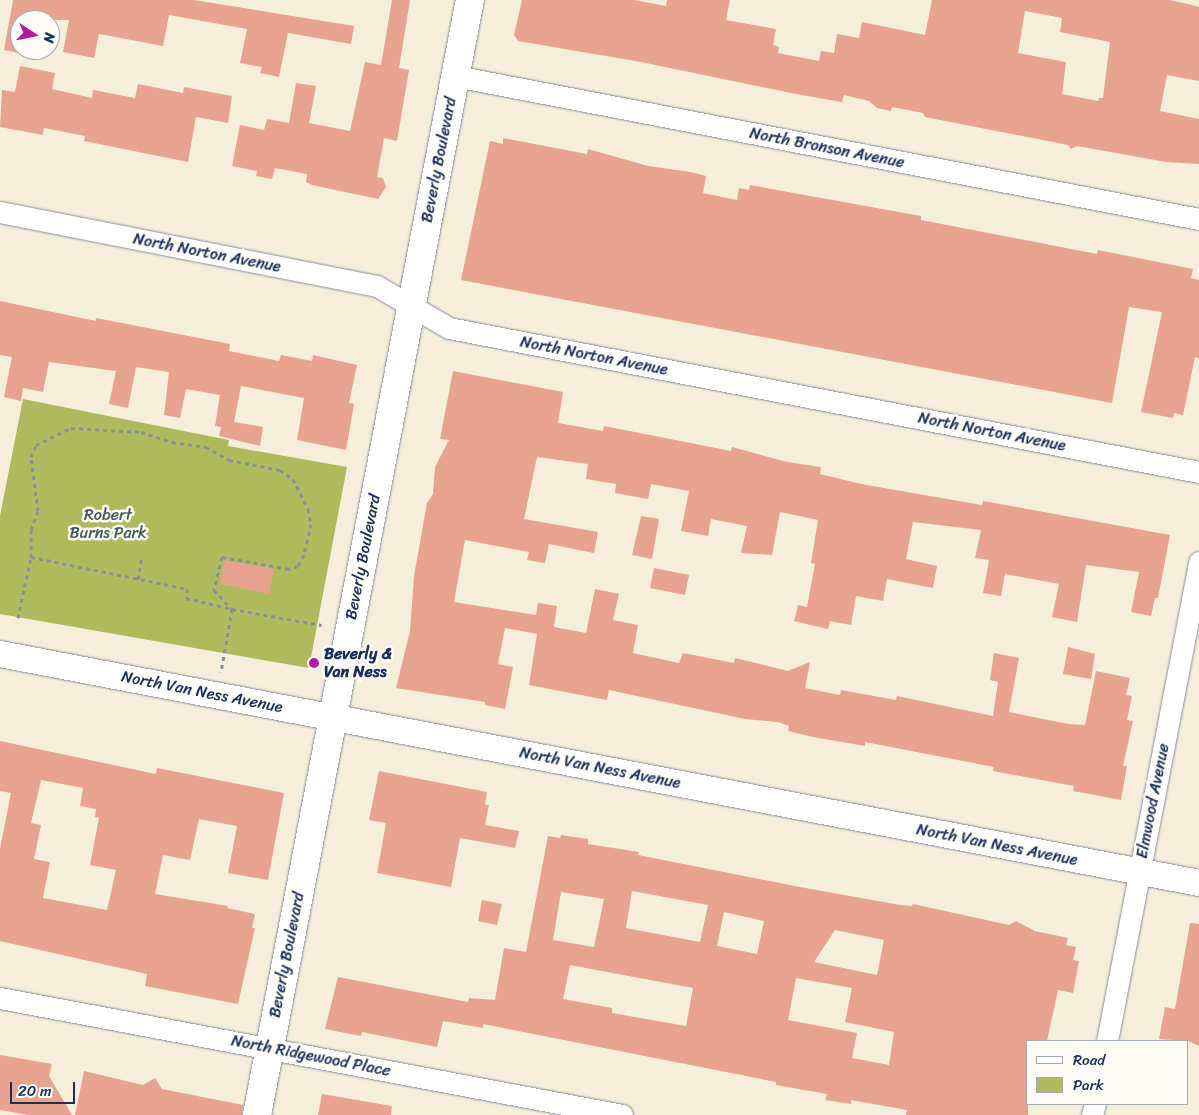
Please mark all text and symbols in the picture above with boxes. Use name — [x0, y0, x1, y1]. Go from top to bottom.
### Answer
north arrow — [10, 10, 60, 60]
text: N — [36, 31, 62, 45]
street label: Beverly Boulevard — [417, 96, 461, 224]
street label: North Bronson Avenue — [748, 124, 906, 172]
street label: North Norton Avenue — [131, 229, 283, 277]
street label: North Norton Avenue — [518, 332, 670, 380]
street label: North Norton Avenue — [916, 408, 1068, 456]
street label: Beverly Boulevard — [341, 493, 385, 621]
park label: Robert Burns Park — [69, 505, 147, 543]
place label: Beverly & Van Ness — [324, 644, 392, 682]
marker: Beverly & Van Ness — [308, 657, 320, 669]
street label: North Van Ness Avenue — [120, 667, 284, 717]
street label: Elmwood Avenue — [1132, 742, 1174, 860]
street label: North Van Ness Avenue — [518, 743, 682, 793]
street label: North Van Ness Avenue — [915, 820, 1079, 870]
street label: Beverly Boulevard — [265, 891, 309, 1019]
street label: North Ridgewood Place — [229, 1031, 393, 1081]
legend — [1026, 1040, 1189, 1105]
text: Road — [1073, 1047, 1105, 1073]
scale bar — [12, 1072, 78, 1104]
text: Park — [1073, 1072, 1104, 1098]
text: 20 m — [18, 1078, 52, 1104]

